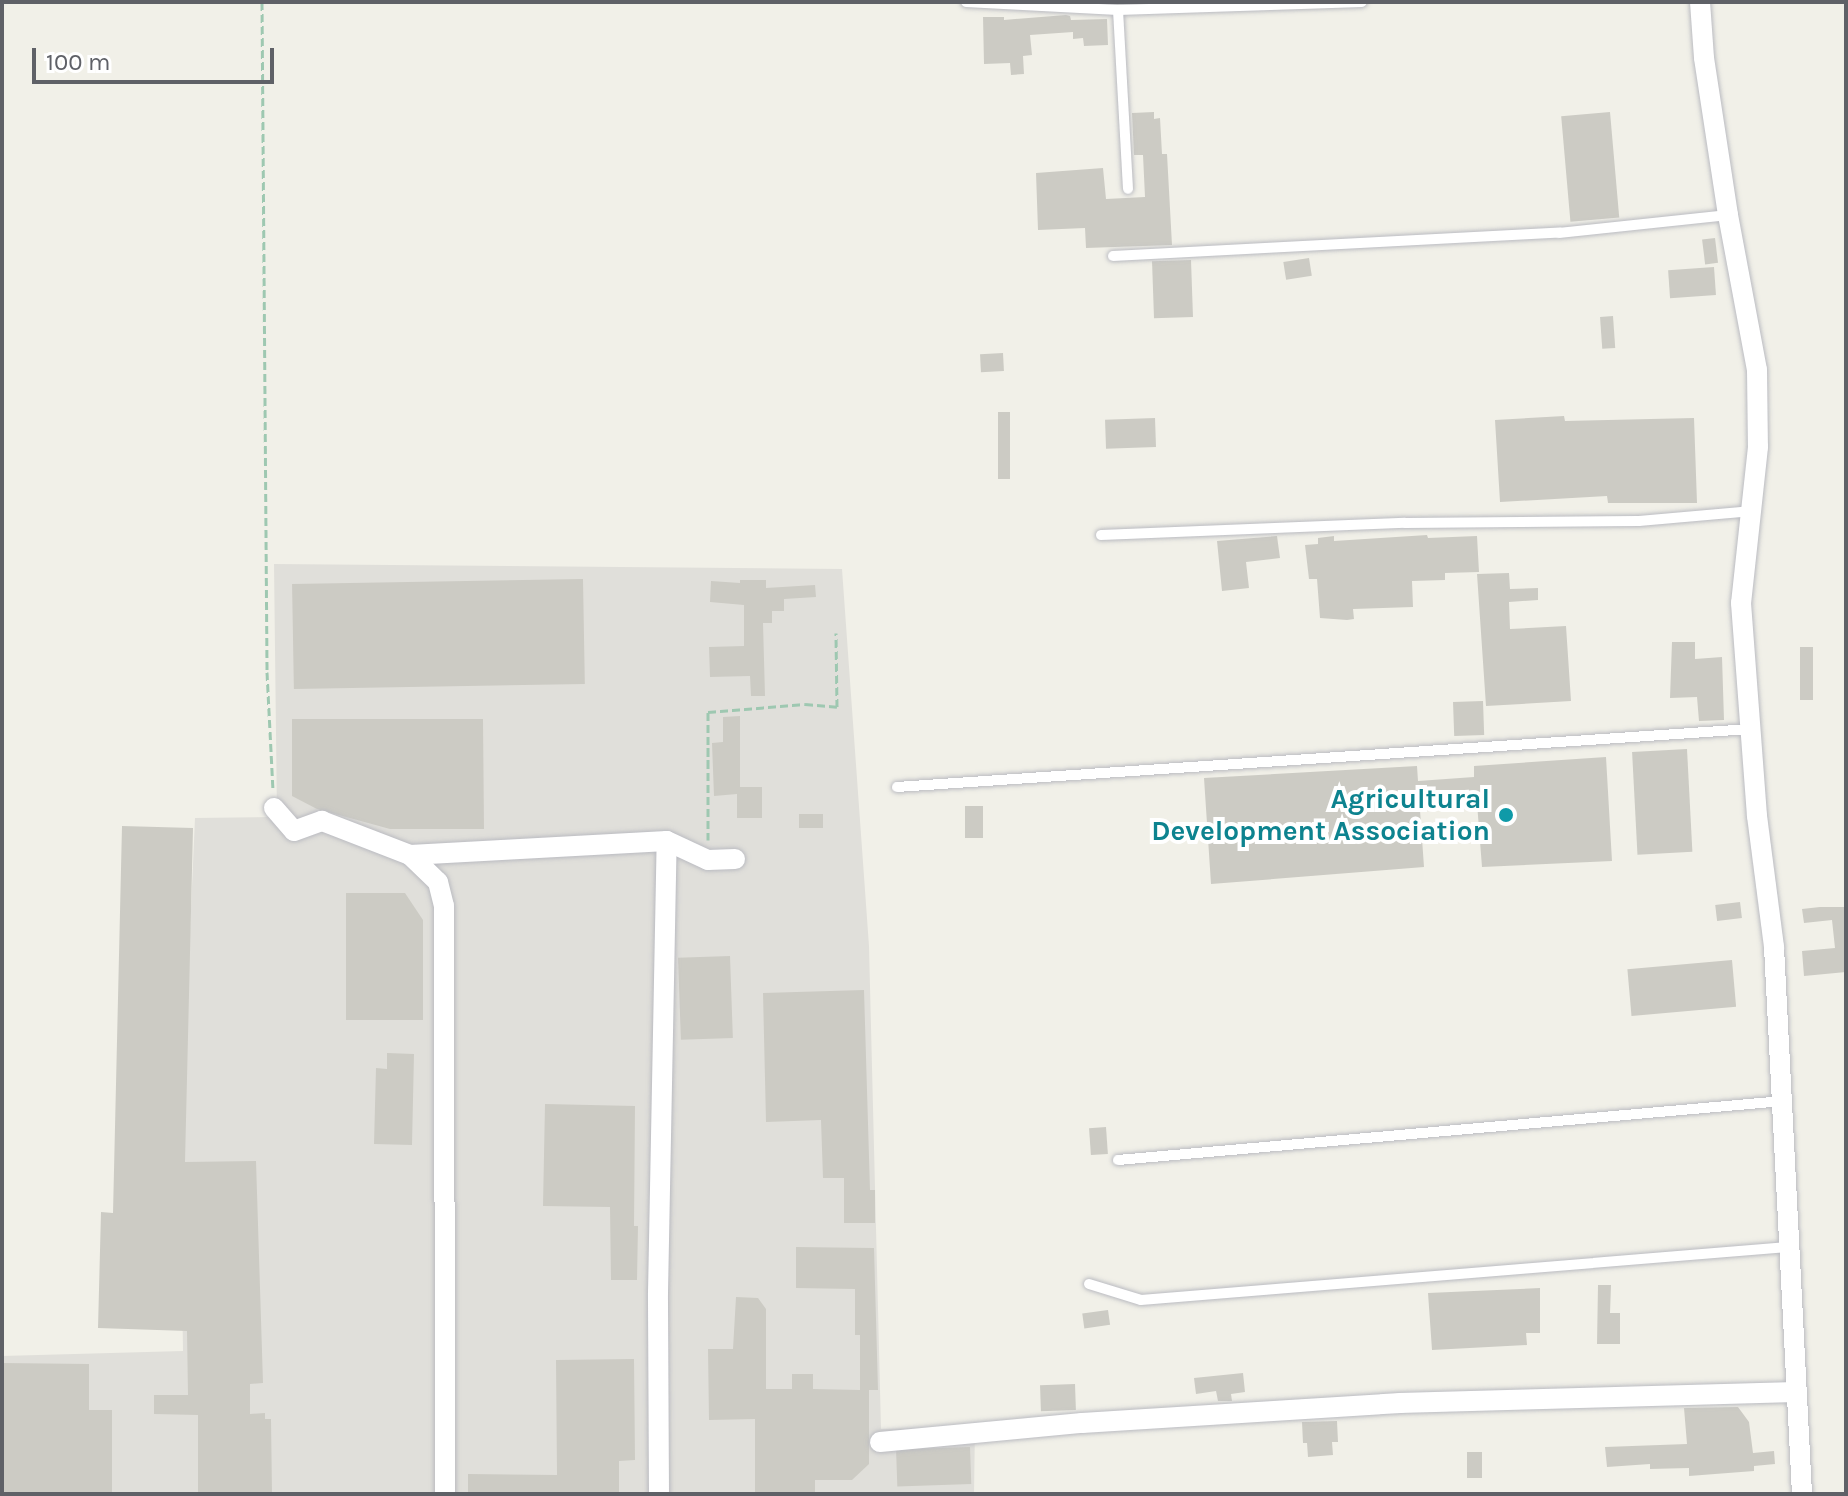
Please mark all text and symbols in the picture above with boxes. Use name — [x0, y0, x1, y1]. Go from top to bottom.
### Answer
scale bar — [36, 32, 278, 82]
text: 100 m — [46, 48, 111, 76]
place label: Agricultural Development Association — [1151, 782, 1490, 848]
marker: Agricultural Development Association — [1497, 806, 1515, 824]

